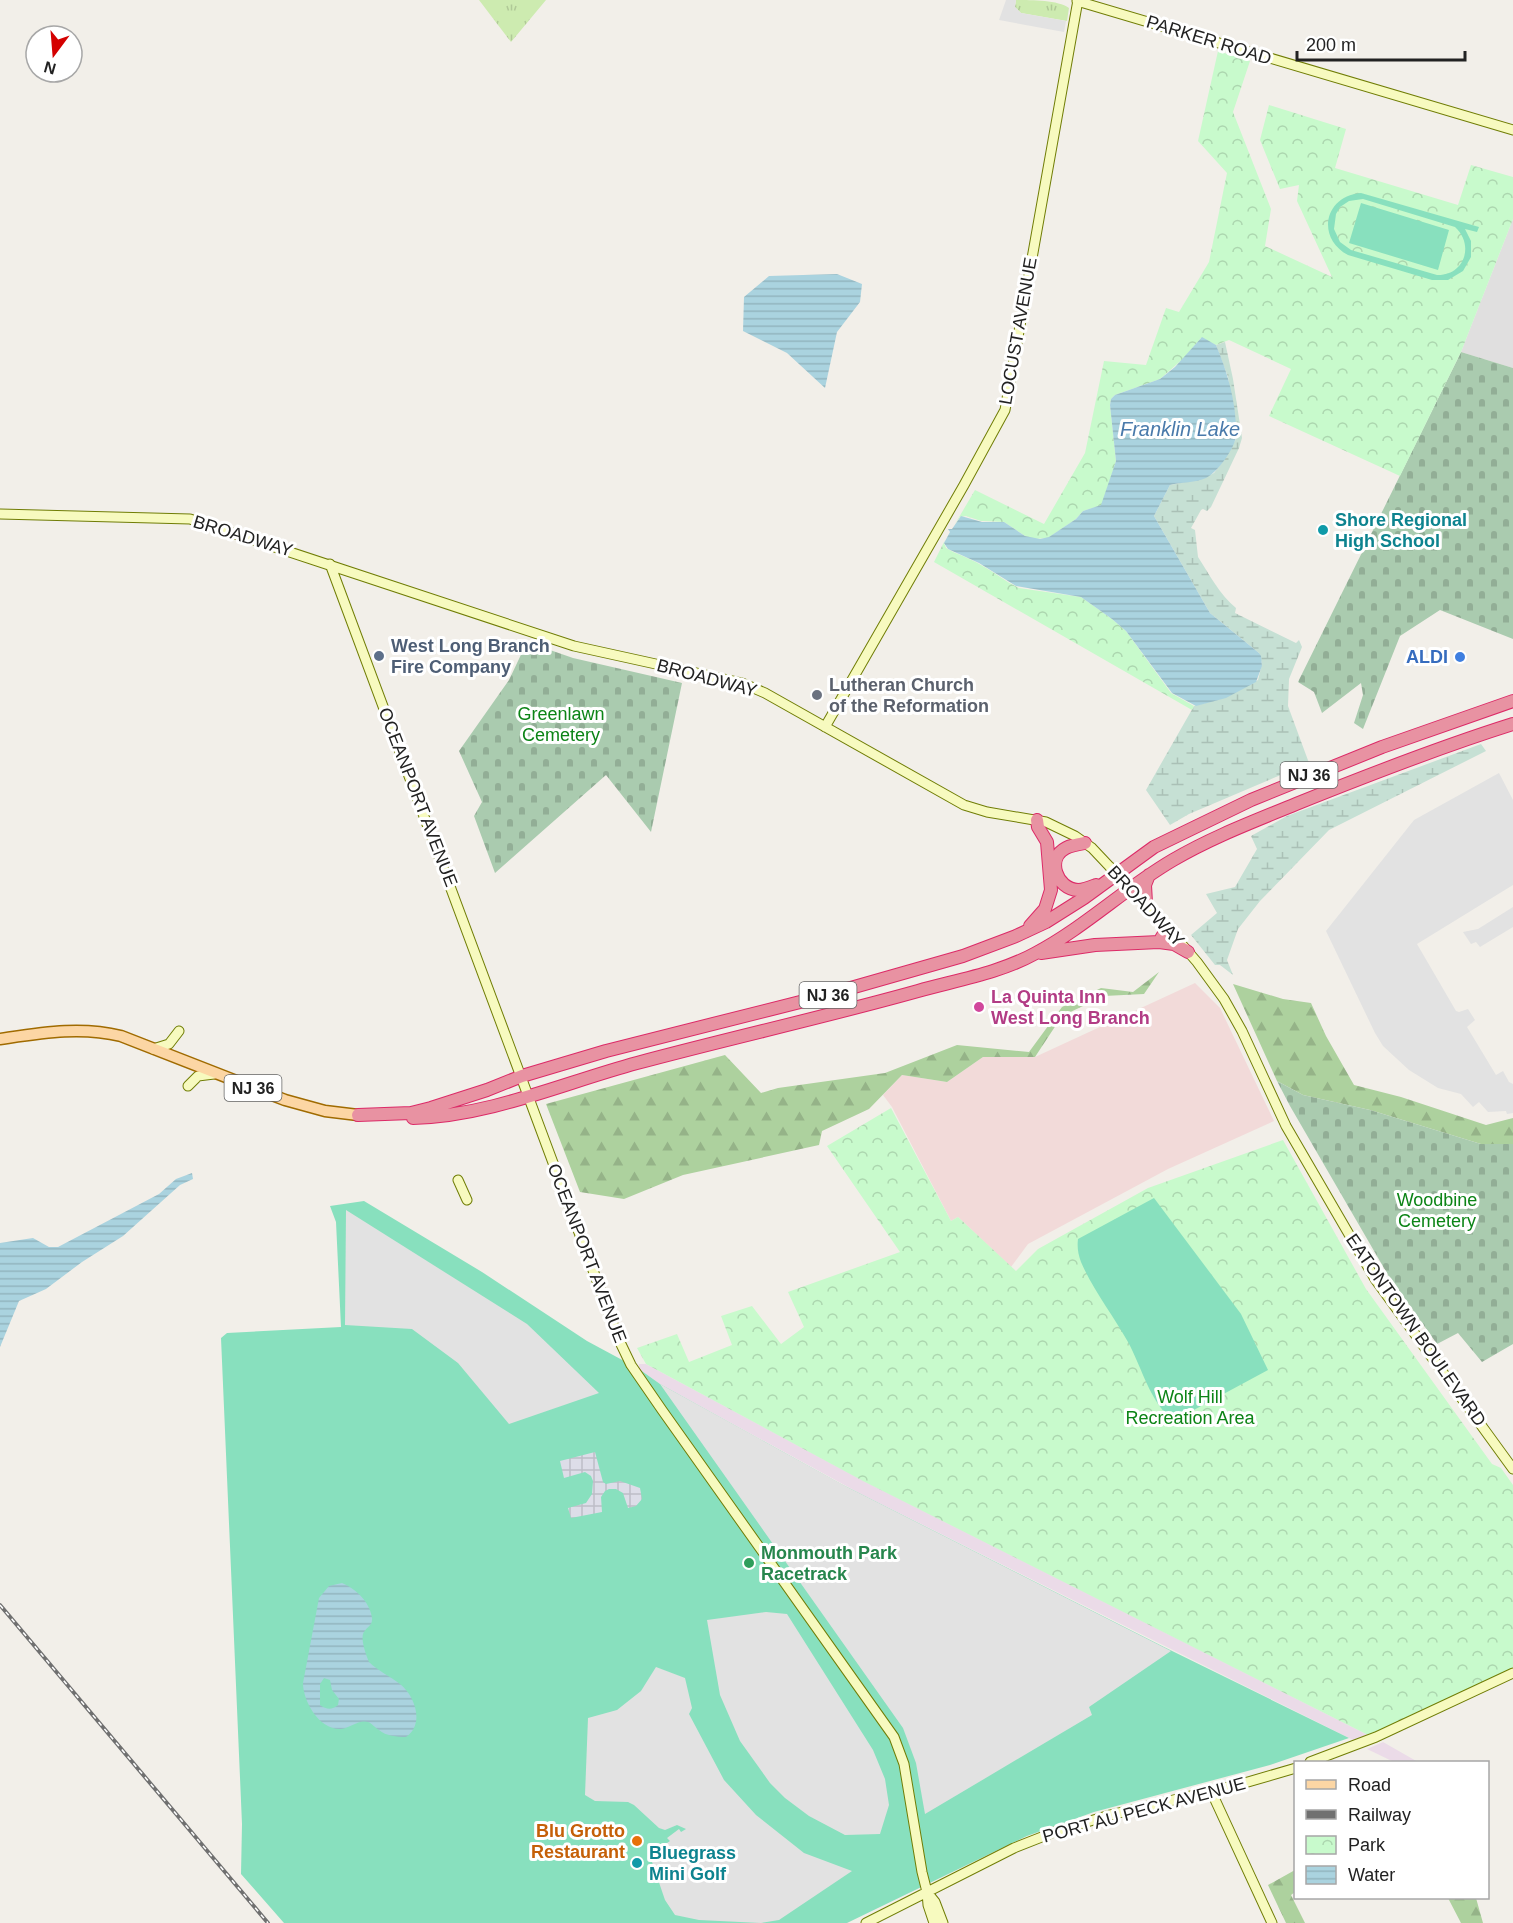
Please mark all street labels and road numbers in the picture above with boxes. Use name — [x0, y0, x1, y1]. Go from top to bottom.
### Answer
street label: PARKER ROAD — [1144, 11, 1274, 69]
street label: LOCUST AVENUE — [995, 256, 1041, 406]
street label: BROADWAY — [191, 511, 295, 561]
street label: BROADWAY — [655, 655, 759, 701]
street label: OCEANPORT AVENUE — [375, 705, 461, 889]
road number: NJ 36 — [1280, 762, 1338, 788]
street label: BROADWAY — [1104, 862, 1188, 950]
road number: NJ 36 — [800, 982, 856, 1008]
road number: NJ 36 — [224, 1075, 282, 1101]
street label: OCEANPORT AVENUE — [544, 1161, 630, 1345]
street label: EATONTOWN BOULEVARD — [1342, 1230, 1490, 1430]
street label: PORT AU PECK AVENUE — [1040, 1773, 1248, 1847]

